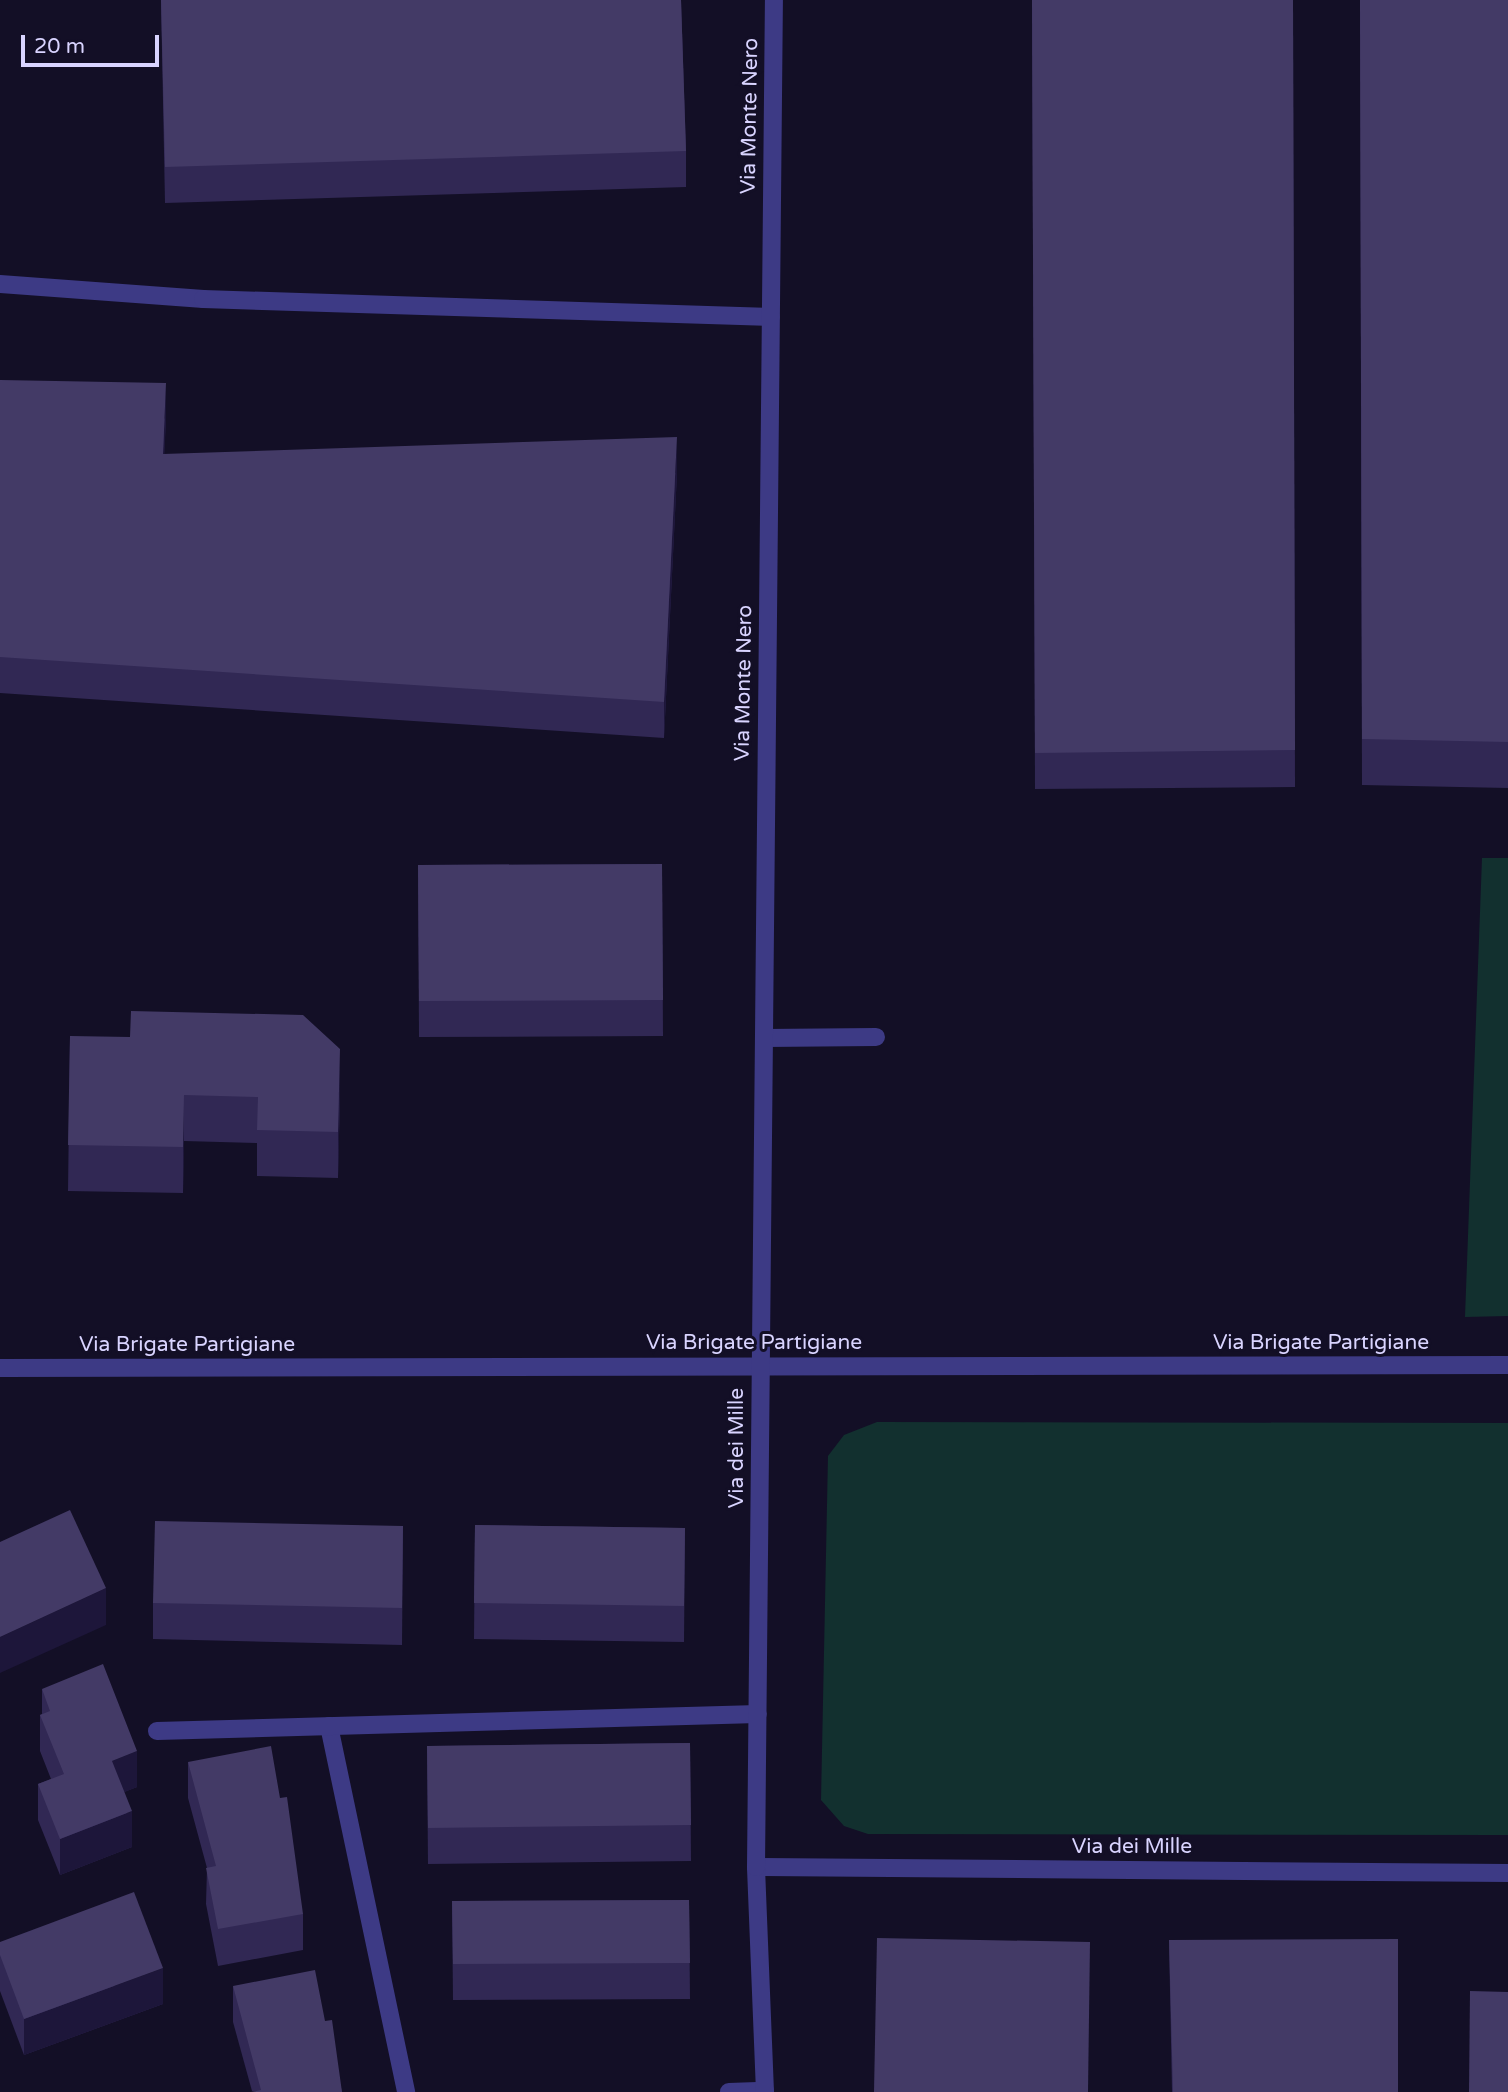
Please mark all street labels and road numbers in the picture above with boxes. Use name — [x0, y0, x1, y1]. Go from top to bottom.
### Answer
street label: Via Monte Nero — [736, 38, 764, 194]
street label: Via Monte Nero — [730, 605, 758, 761]
street label: Via Brigate Partigiane — [646, 1330, 862, 1356]
street label: Via Brigate Partigiane — [1213, 1330, 1429, 1356]
street label: Via Brigate Partigiane — [79, 1332, 295, 1358]
street label: Via dei Mille — [724, 1388, 750, 1508]
street label: Via dei Mille — [1072, 1834, 1192, 1860]

